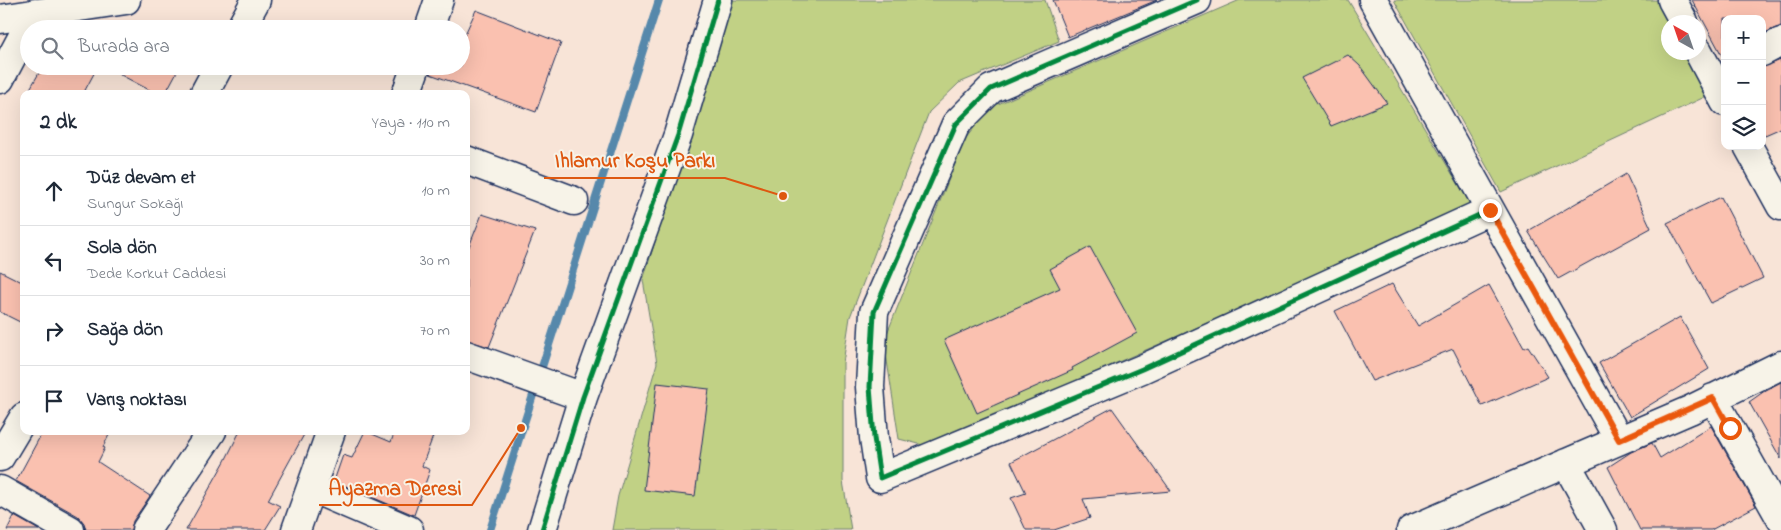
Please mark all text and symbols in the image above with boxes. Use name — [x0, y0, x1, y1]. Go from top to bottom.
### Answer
north arrow — [1661, 15, 1706, 60]
map controls — [1721, 15, 1766, 150]
button: + — [1721, 15, 1766, 60]
search box — [20, 20, 470, 75]
icon: search — [38, 34, 66, 62]
text: Burada ara — [78, 34, 170, 61]
button: − — [1721, 60, 1766, 105]
button: layers — [1721, 105, 1766, 150]
text: 2 dk — [40, 108, 77, 138]
text: Yaya · 110 m — [372, 111, 450, 135]
callout: Ihlamur Koşu Parkı — [544, 142, 725, 178]
text: Ihlamur Koşu Parkı — [555, 147, 715, 177]
text: Düz devam et — [87, 165, 196, 192]
icon: ahead — [40, 177, 68, 205]
text: 10 m — [422, 179, 450, 203]
text: Sungur Sokağı — [87, 192, 183, 216]
route end — [1479, 199, 1502, 222]
text: Sola dön — [87, 235, 157, 262]
icon: left — [40, 247, 68, 275]
text: 30 m — [420, 249, 450, 273]
text: Dede Korkut Caddesi — [87, 262, 226, 286]
icon: right — [40, 317, 68, 345]
text: Sağa dön — [87, 317, 163, 344]
text: 70 m — [420, 319, 450, 343]
icon: arrive — [40, 387, 68, 415]
text: Varış noktası — [87, 387, 187, 414]
route start — [1719, 417, 1742, 440]
callout: Ayazma Deresi — [319, 469, 472, 505]
text: Ayazma Deresi — [329, 475, 462, 507]

